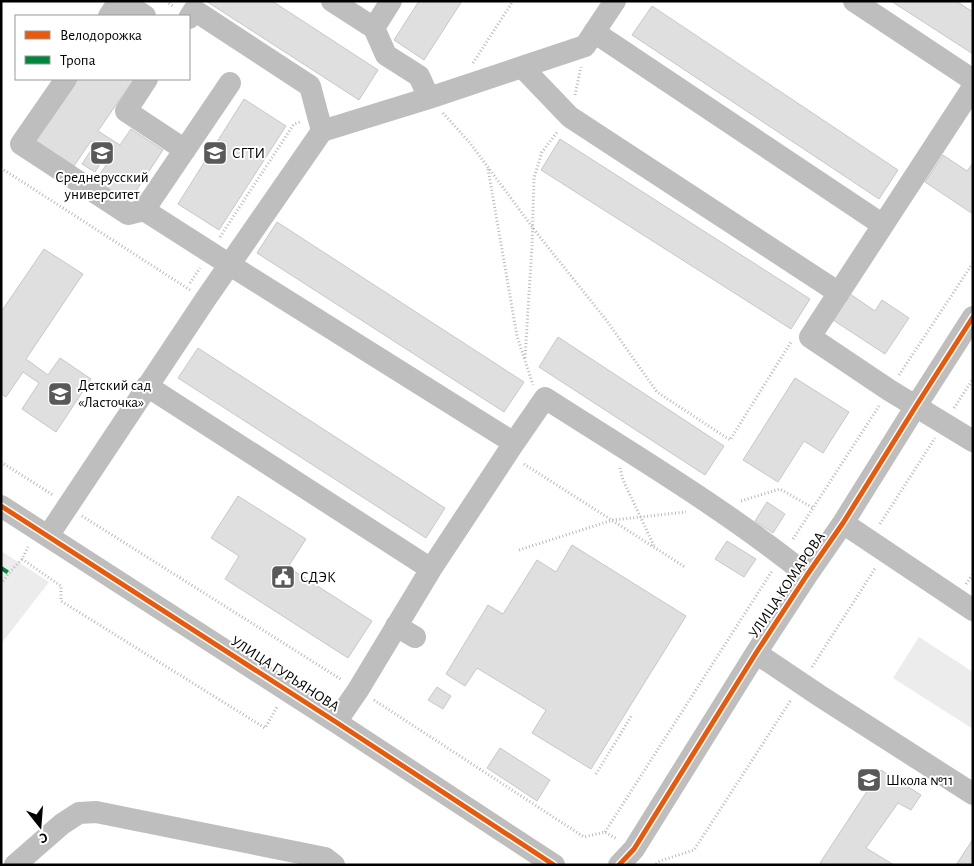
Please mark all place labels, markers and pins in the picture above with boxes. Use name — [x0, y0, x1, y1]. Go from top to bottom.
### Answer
school or university icon: Среднерусский университет — [89, 140, 115, 166]
school or university icon: СГТИ — [202, 140, 228, 166]
place label: СГТИ — [232, 146, 265, 161]
place label: Среднерусский университет — [55, 170, 149, 202]
place label: Детский сад «Ласточка» — [78, 378, 151, 410]
school or university icon: Детский сад «Ласточка» — [47, 381, 73, 407]
public building icon: СДЭК — [270, 564, 296, 590]
place label: СДЭК — [300, 570, 336, 585]
school or university icon: Школа №11 — [856, 767, 882, 793]
place label: Школа №11 — [886, 773, 953, 788]

